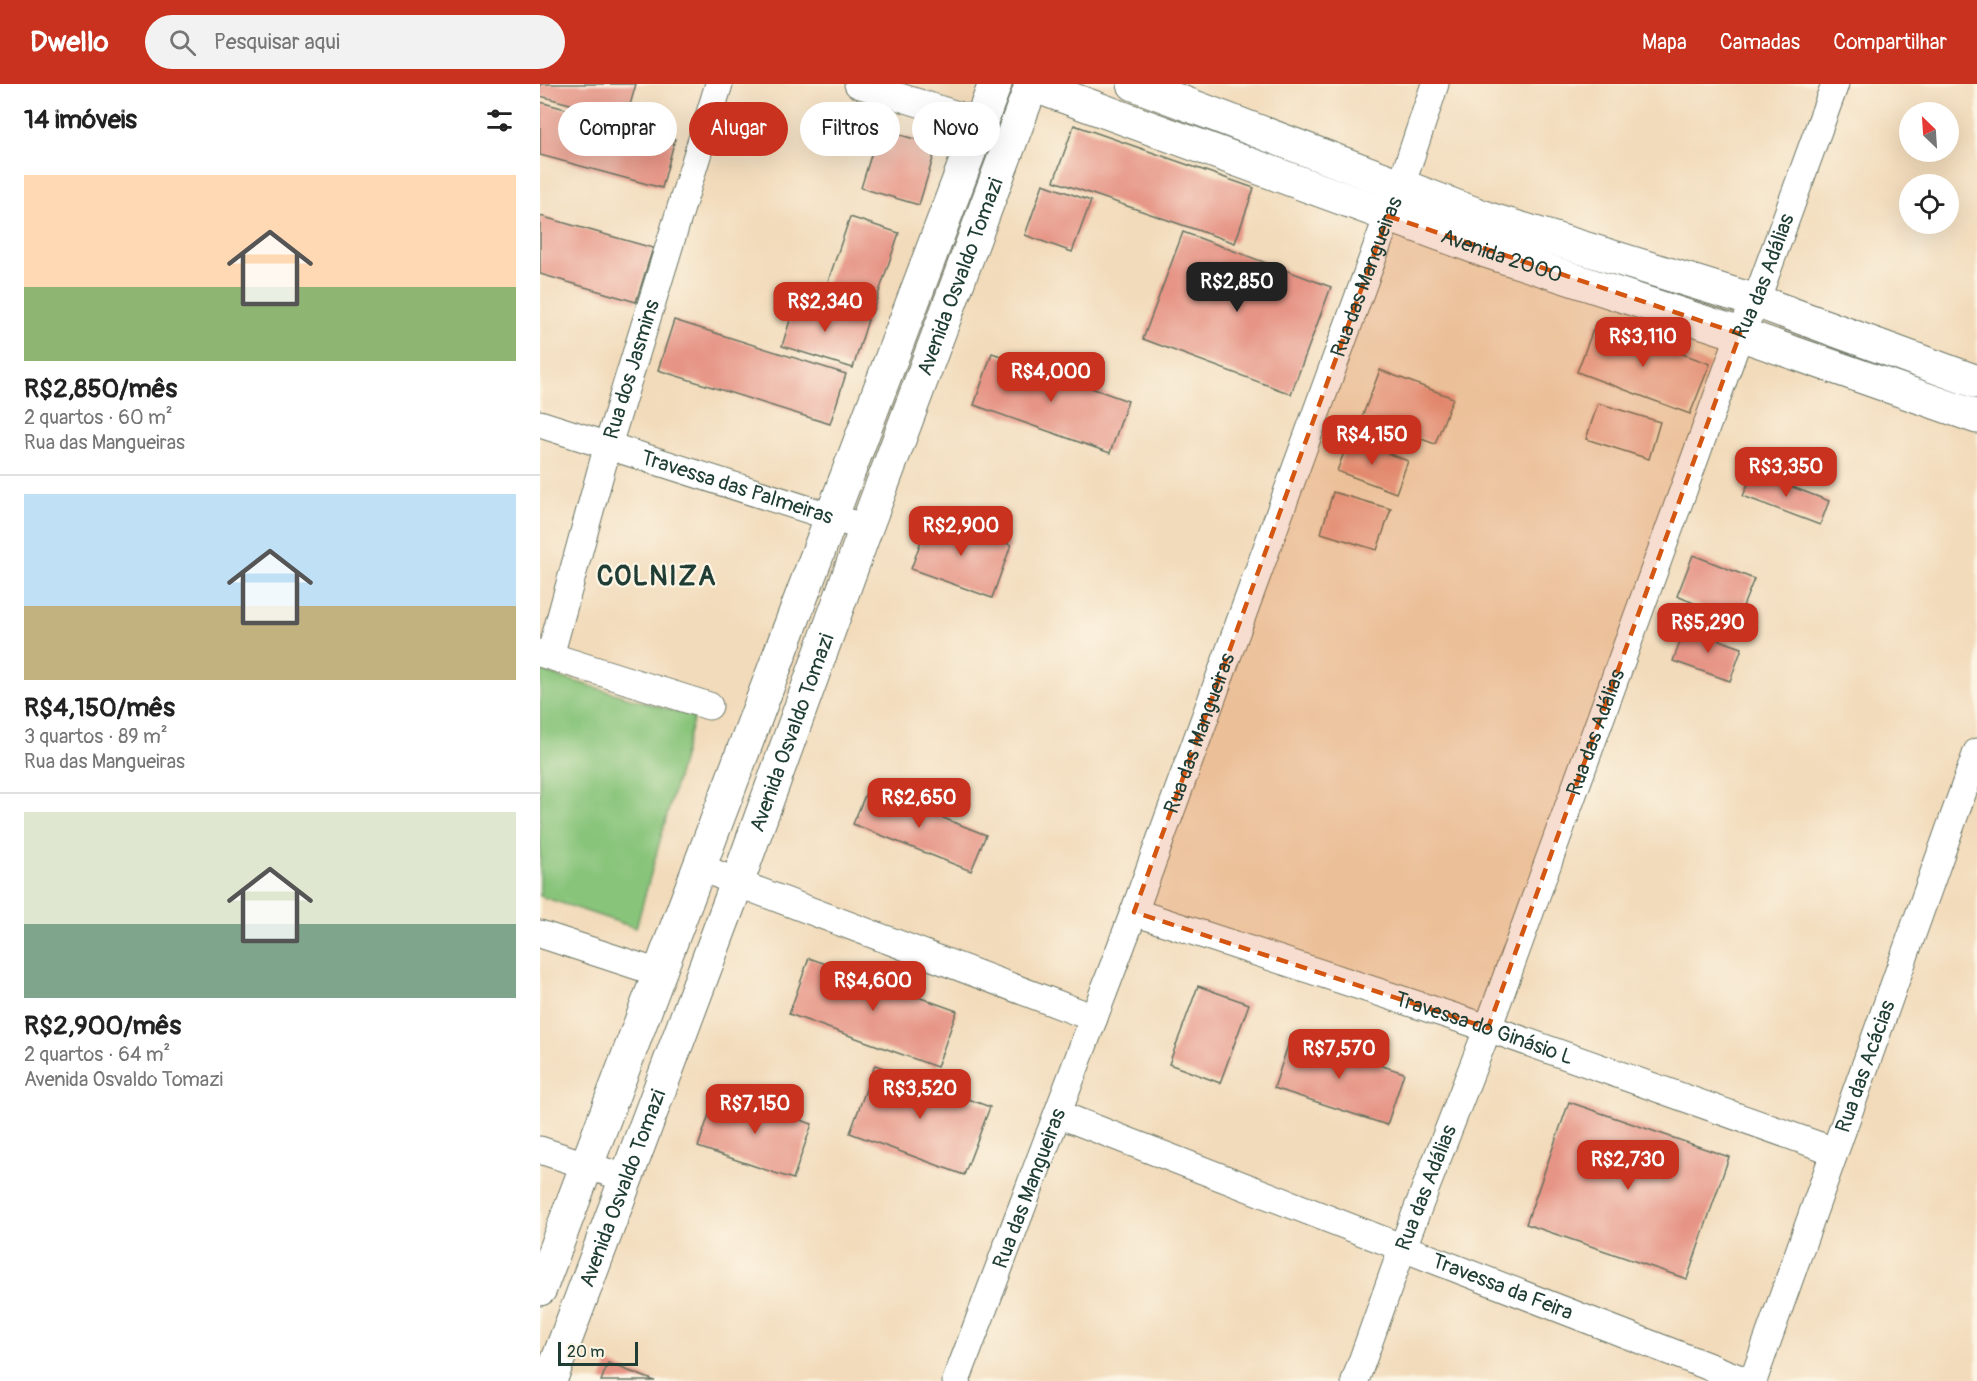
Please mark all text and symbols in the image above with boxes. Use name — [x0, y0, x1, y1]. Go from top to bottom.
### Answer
search box — [145, 15, 565, 69]
text: Dwello — [30, 25, 109, 60]
icon: search — [166, 26, 199, 59]
text: Pesquisar aqui — [214, 28, 340, 56]
text: Mapa — [1642, 29, 1687, 56]
text: Camadas — [1720, 29, 1800, 56]
text: Compartilhar — [1833, 29, 1947, 56]
chip: Comprar — [558, 102, 677, 156]
chip: Alugar — [689, 102, 788, 156]
chip: Filtros — [800, 102, 900, 156]
chip: Novo — [912, 102, 1000, 156]
north arrow — [1899, 102, 1959, 162]
map controls — [1899, 102, 1959, 234]
text: 14 imóveis — [24, 104, 137, 136]
icon: filters — [483, 104, 516, 137]
street label: Avenida Osvaldo Tomazi — [911, 174, 1009, 379]
button: locate — [1899, 174, 1959, 234]
street label: Rua das Mangueiras — [1324, 192, 1409, 361]
street label: Rua das Adálias — [1726, 209, 1800, 343]
icon: home — [216, 214, 324, 322]
street label: Avenida 2000 — [1437, 222, 1566, 289]
pin: R$2,850 — [1182, 262, 1292, 313]
text: R$2,850 — [1200, 269, 1274, 294]
pin: R$2,340 — [770, 282, 880, 333]
text: R$2,340 — [787, 289, 863, 314]
street label: Rua dos Jasmins — [597, 296, 666, 442]
pin: R$3,110 — [1588, 317, 1698, 368]
text: R$3,110 — [1609, 324, 1677, 349]
pin: R$4,000 — [996, 352, 1106, 403]
text: R$4,000 — [1011, 359, 1091, 384]
text: R$2,850/mês — [24, 373, 177, 405]
text: 2 quartos · 60 m² — [24, 405, 173, 430]
pin: R$4,150 — [1317, 415, 1427, 466]
text: R$4,150 — [1336, 422, 1408, 447]
text: Rua das Mangueiras — [24, 430, 185, 455]
street label: Travessa das Palmeiras — [638, 444, 837, 530]
pin: R$3,350 — [1731, 447, 1841, 498]
text: R$3,350 — [1749, 454, 1823, 479]
pin: R$2,900 — [906, 506, 1016, 557]
text: R$2,900 — [923, 513, 999, 538]
icon: home — [216, 533, 324, 641]
district label: COLNIZA — [597, 560, 717, 593]
pin: R$5,290 — [1653, 603, 1763, 654]
text: R$5,290 — [1671, 610, 1745, 635]
street label: Avenida Osvaldo Tomazi — [743, 629, 840, 835]
street label: Rua das Mangueiras — [1158, 649, 1241, 817]
street label: Rua das Adálias — [1560, 665, 1631, 799]
text: R$4,150/mês — [24, 692, 175, 724]
text: 3 quartos · 89 m² — [24, 724, 168, 749]
text: Rua das Mangueiras — [24, 749, 185, 774]
pin: R$2,650 — [864, 778, 974, 829]
text: R$2,650 — [882, 785, 956, 810]
icon: home — [216, 851, 324, 959]
pin: R$4,600 — [818, 961, 928, 1012]
text: R$4,600 — [834, 968, 912, 993]
street label: Travessa do Ginásio L — [1392, 985, 1577, 1071]
street label: Rua das Acácias — [1829, 996, 1901, 1136]
text: R$2,900/mês — [24, 1010, 181, 1042]
pin: R$7,570 — [1284, 1029, 1394, 1080]
text: R$7,570 — [1302, 1036, 1376, 1061]
text: 2 quartos · 64 m² — [24, 1042, 170, 1067]
text: Avenida Osvaldo Tomazi — [24, 1067, 223, 1092]
pin: R$3,520 — [865, 1069, 975, 1120]
text: R$3,520 — [883, 1076, 957, 1101]
pin: R$7,150 — [700, 1084, 810, 1135]
street label: Avenida Osvaldo Tomazi — [573, 1085, 672, 1291]
text: R$7,150 — [720, 1091, 790, 1116]
street label: Rua das Mangueiras — [986, 1104, 1072, 1272]
street label: Rua das Adálias — [1389, 1120, 1463, 1254]
pin: R$2,730 — [1573, 1140, 1683, 1191]
text: R$2,730 — [1591, 1147, 1665, 1172]
street label: Travessa da Feira — [1428, 1247, 1577, 1326]
scale bar — [558, 1339, 638, 1366]
text: 20 m — [567, 1342, 605, 1362]

